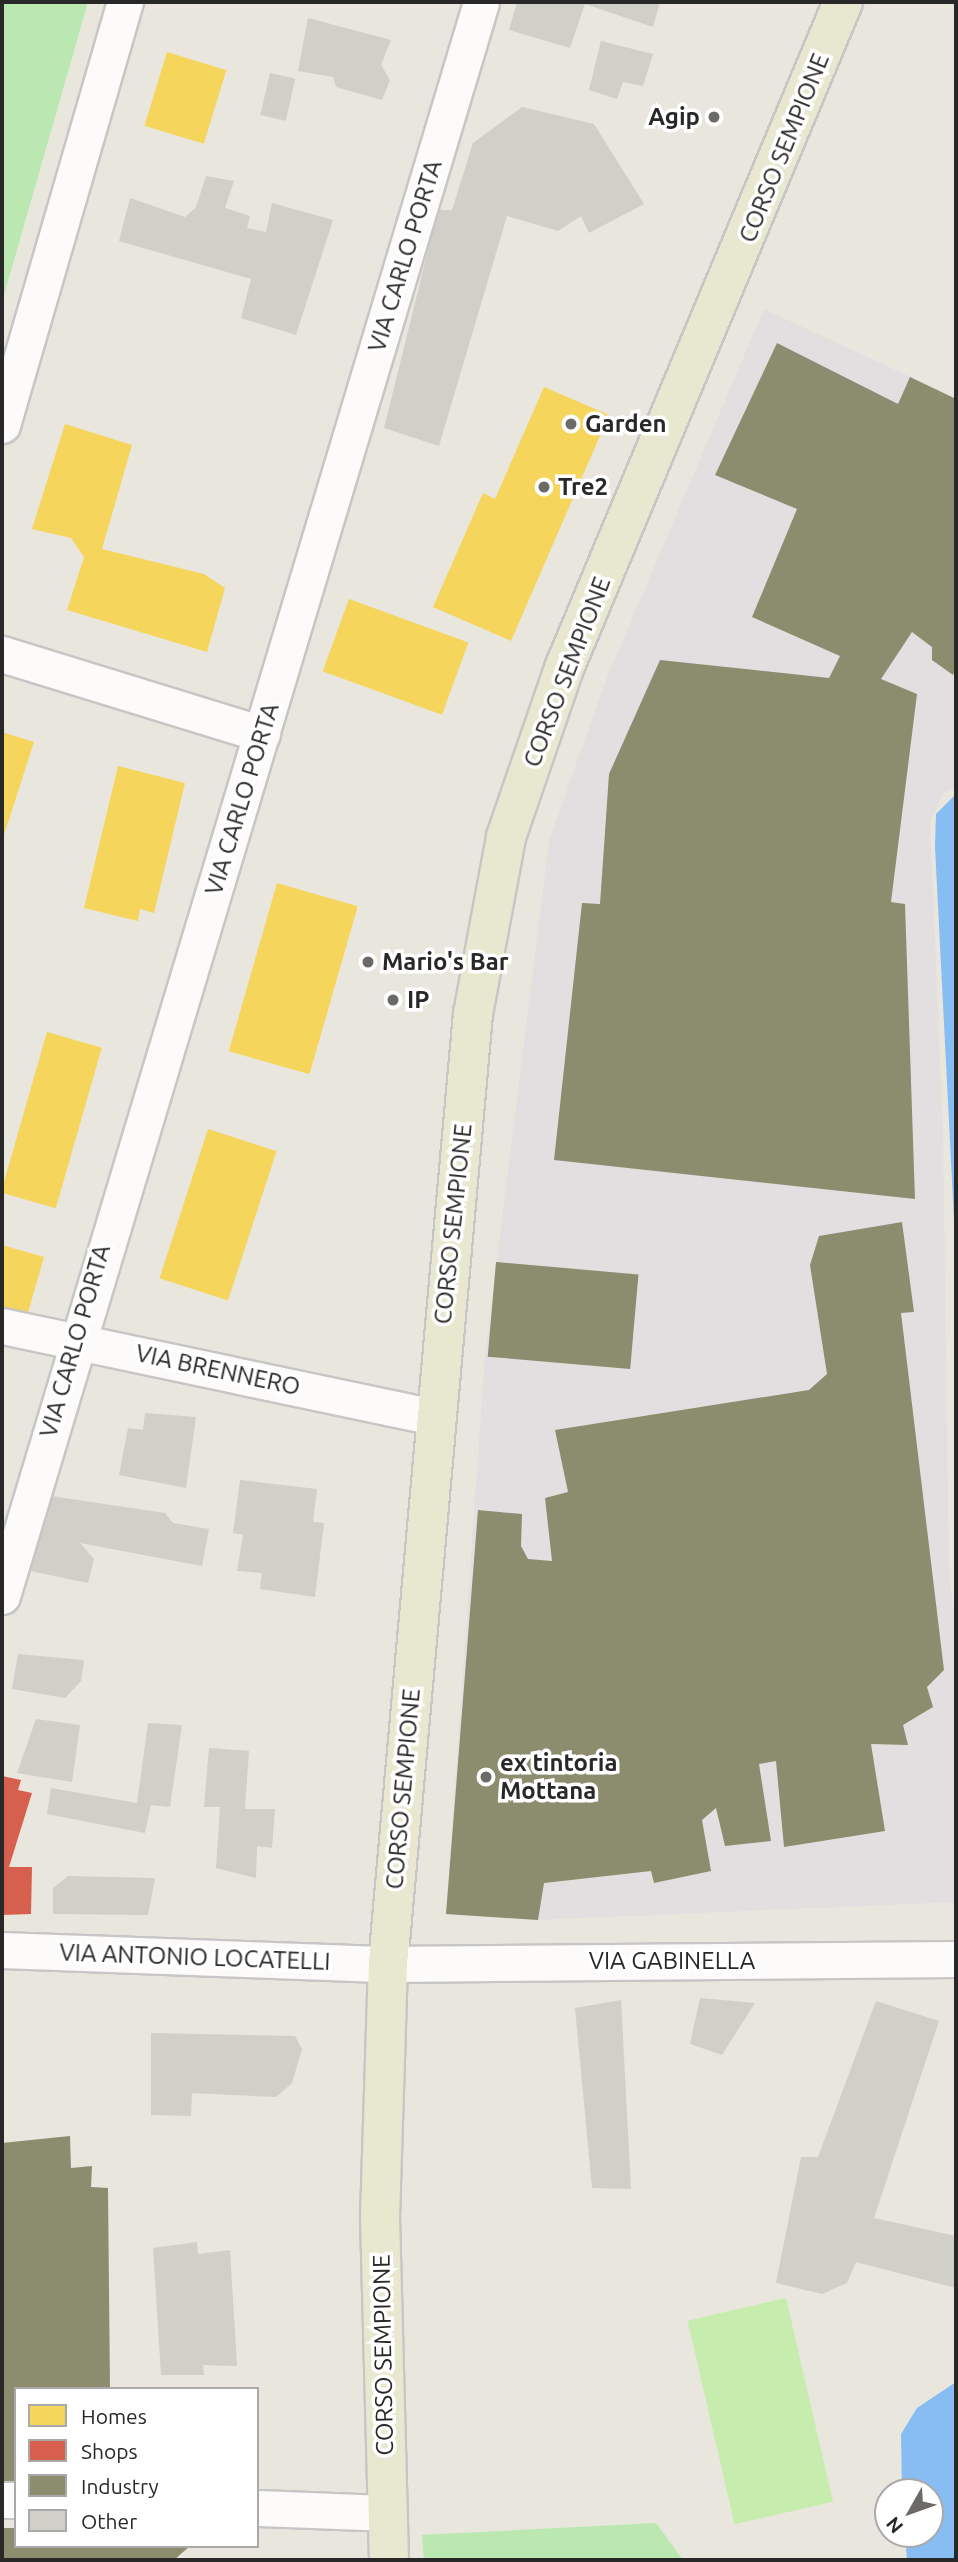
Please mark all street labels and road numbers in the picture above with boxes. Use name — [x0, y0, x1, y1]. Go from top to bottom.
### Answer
street label: CORSO SEMPIONE — [733, 49, 835, 247]
street label: VIA CARLO PORTA — [362, 156, 448, 356]
street label: CORSO SEMPIONE — [517, 573, 617, 771]
street label: VIA CARLO PORTA — [199, 699, 285, 899]
street label: CORSO SEMPIONE — [428, 1122, 478, 1326]
street label: VIA CARLO PORTA — [34, 1241, 116, 1441]
street label: VIA BRENNERO — [133, 1339, 303, 1401]
street label: CORSO SEMPIONE — [380, 1687, 426, 1891]
street label: VIA ANTONIO LOCATELLI — [59, 1938, 331, 1976]
street label: VIA GABINELLA — [589, 1947, 755, 1975]
street label: CORSO SEMPIONE — [367, 2254, 399, 2456]

